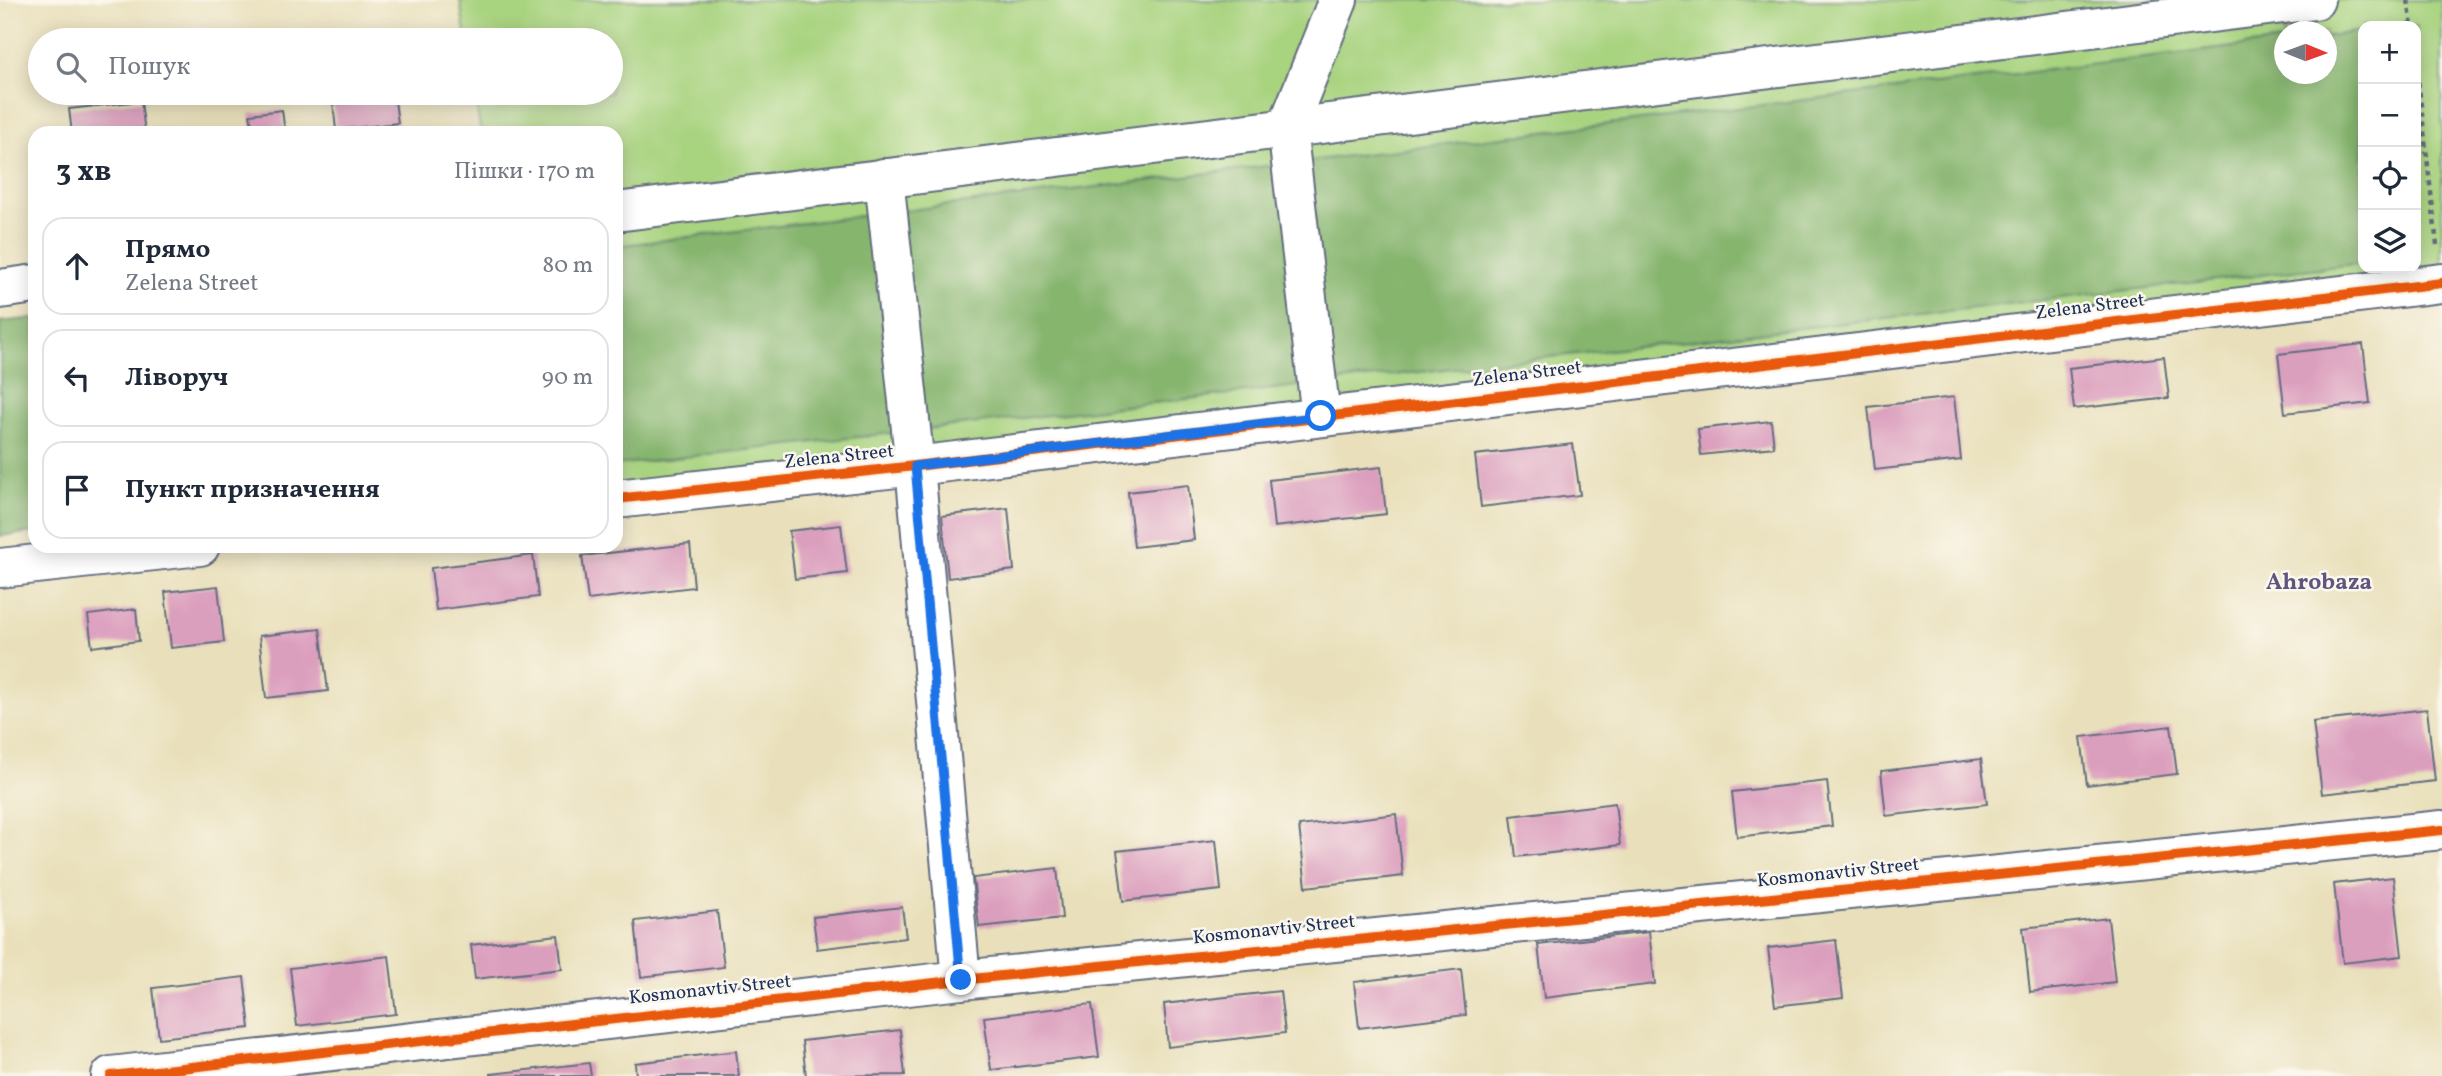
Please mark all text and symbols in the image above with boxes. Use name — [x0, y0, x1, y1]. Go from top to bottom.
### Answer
north arrow — [2274, 21, 2337, 84]
map controls — [2358, 21, 2421, 273]
button: + — [2358, 21, 2421, 84]
search box — [28, 28, 623, 105]
icon: search — [52, 48, 90, 86]
text: Пошук — [108, 49, 190, 85]
button: − — [2358, 84, 2421, 147]
button: locate — [2358, 147, 2421, 210]
text: 3 хв — [56, 151, 112, 193]
text: Пішки · 170 m — [454, 156, 595, 188]
button: layers — [2358, 210, 2421, 273]
text: Прямо — [125, 232, 210, 268]
icon: ahead — [58, 247, 96, 285]
text: 80 m — [543, 250, 593, 282]
text: Zelena Street — [125, 268, 258, 300]
street label: Zelena Street — [2034, 287, 2147, 327]
street label: Zelena Street — [1471, 354, 1584, 394]
icon: left — [58, 359, 96, 397]
text: Ліворуч — [125, 360, 228, 396]
text: 90 m — [542, 362, 593, 394]
route start — [1305, 400, 1336, 431]
street label: Zelena Street — [783, 438, 895, 476]
icon: arrive — [58, 471, 96, 509]
text: Пункт призначення — [125, 472, 380, 508]
district label: Ahrobaza — [2266, 567, 2372, 599]
street label: Kosmonavtiv Street — [1756, 852, 1921, 894]
street label: Kosmonavtiv Street — [1192, 909, 1357, 951]
route end — [945, 964, 976, 995]
street label: Kosmonavtiv Street — [628, 969, 793, 1011]

